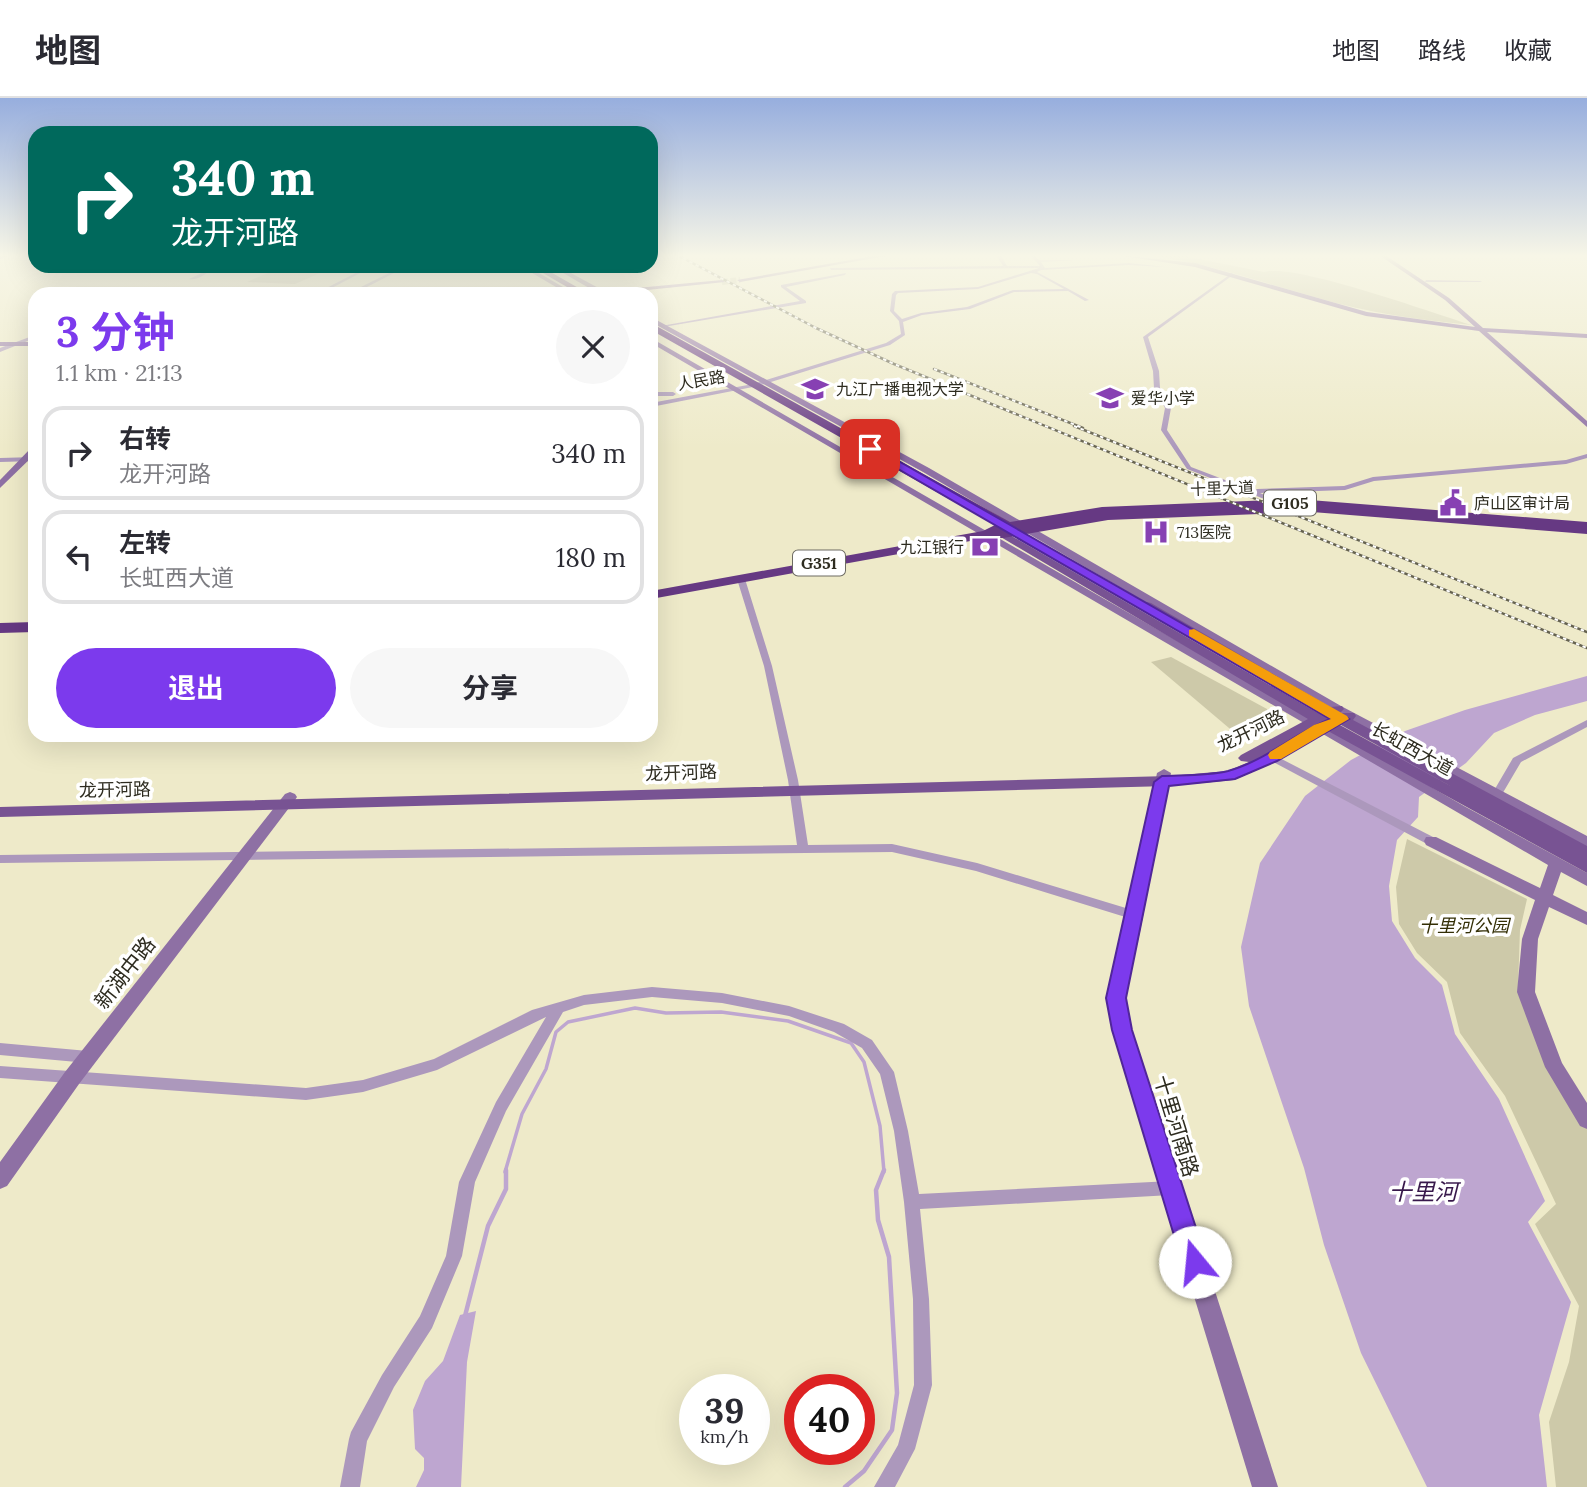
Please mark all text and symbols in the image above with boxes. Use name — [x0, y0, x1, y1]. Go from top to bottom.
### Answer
text: 地图 — [35, 29, 101, 71]
text: 地图 — [1332, 35, 1380, 66]
text: 路线 — [1418, 35, 1466, 66]
text: 收藏 — [1504, 35, 1552, 66]
text: 340 m — [171, 146, 314, 208]
icon: right — [56, 154, 147, 245]
text: 龙开河路 — [171, 212, 299, 253]
text: 3 分钟 — [56, 305, 175, 359]
button: close — [556, 310, 630, 384]
text: 1.1 km · 21:13 — [56, 358, 183, 387]
street label: 人民路 — [676, 366, 726, 394]
school or university icon: 九江广播电视大学 — [800, 374, 830, 404]
place label: 九江广播电视大学 — [836, 379, 964, 399]
school or university icon: 爱华小学 — [1095, 383, 1125, 413]
place label: 爱华小学 — [1131, 388, 1195, 408]
pin — [840, 419, 900, 479]
text: 右转 — [119, 422, 171, 455]
icon: arrive — [851, 430, 889, 468]
icon: right — [60, 434, 98, 472]
text: 340 m — [551, 437, 626, 470]
text: 龙开河路 — [119, 459, 211, 488]
street label: 十里大道 — [1190, 477, 1254, 499]
public building icon: 庐山区审计局 — [1438, 488, 1468, 518]
road number: G105 — [1264, 490, 1316, 516]
place label: 庐山区审计局 — [1474, 493, 1570, 513]
hospital icon: 713医院 — [1141, 517, 1171, 547]
place label: 713医院 — [1177, 522, 1231, 542]
text: 左转 — [119, 526, 171, 559]
bank icon: 九江银行 — [970, 532, 1000, 562]
place label: 九江银行 — [900, 537, 964, 557]
icon: left — [60, 538, 98, 576]
text: 180 m — [556, 541, 626, 574]
road number: G351 — [793, 550, 845, 576]
text: 长虹西大道 — [119, 563, 234, 592]
button: 退出 — [56, 648, 336, 728]
button: 分享 — [350, 648, 630, 728]
street label: 龙开河路 — [1213, 704, 1288, 757]
street label: 长虹西大道 — [1367, 717, 1457, 780]
street label: 龙开河路 — [645, 760, 717, 785]
street label: 龙开河路 — [79, 777, 151, 802]
park label: 十里河公园 — [1419, 914, 1512, 937]
street label: 新湖中路 — [88, 931, 161, 1014]
street label: 十里河南路 — [1148, 1072, 1205, 1180]
water label: 十里河 — [1389, 1177, 1462, 1206]
position arrow — [1158, 1225, 1232, 1299]
speed limit sign: 40 — [784, 1374, 875, 1465]
text: 39 — [705, 1388, 744, 1433]
text: km/h — [700, 1425, 749, 1448]

